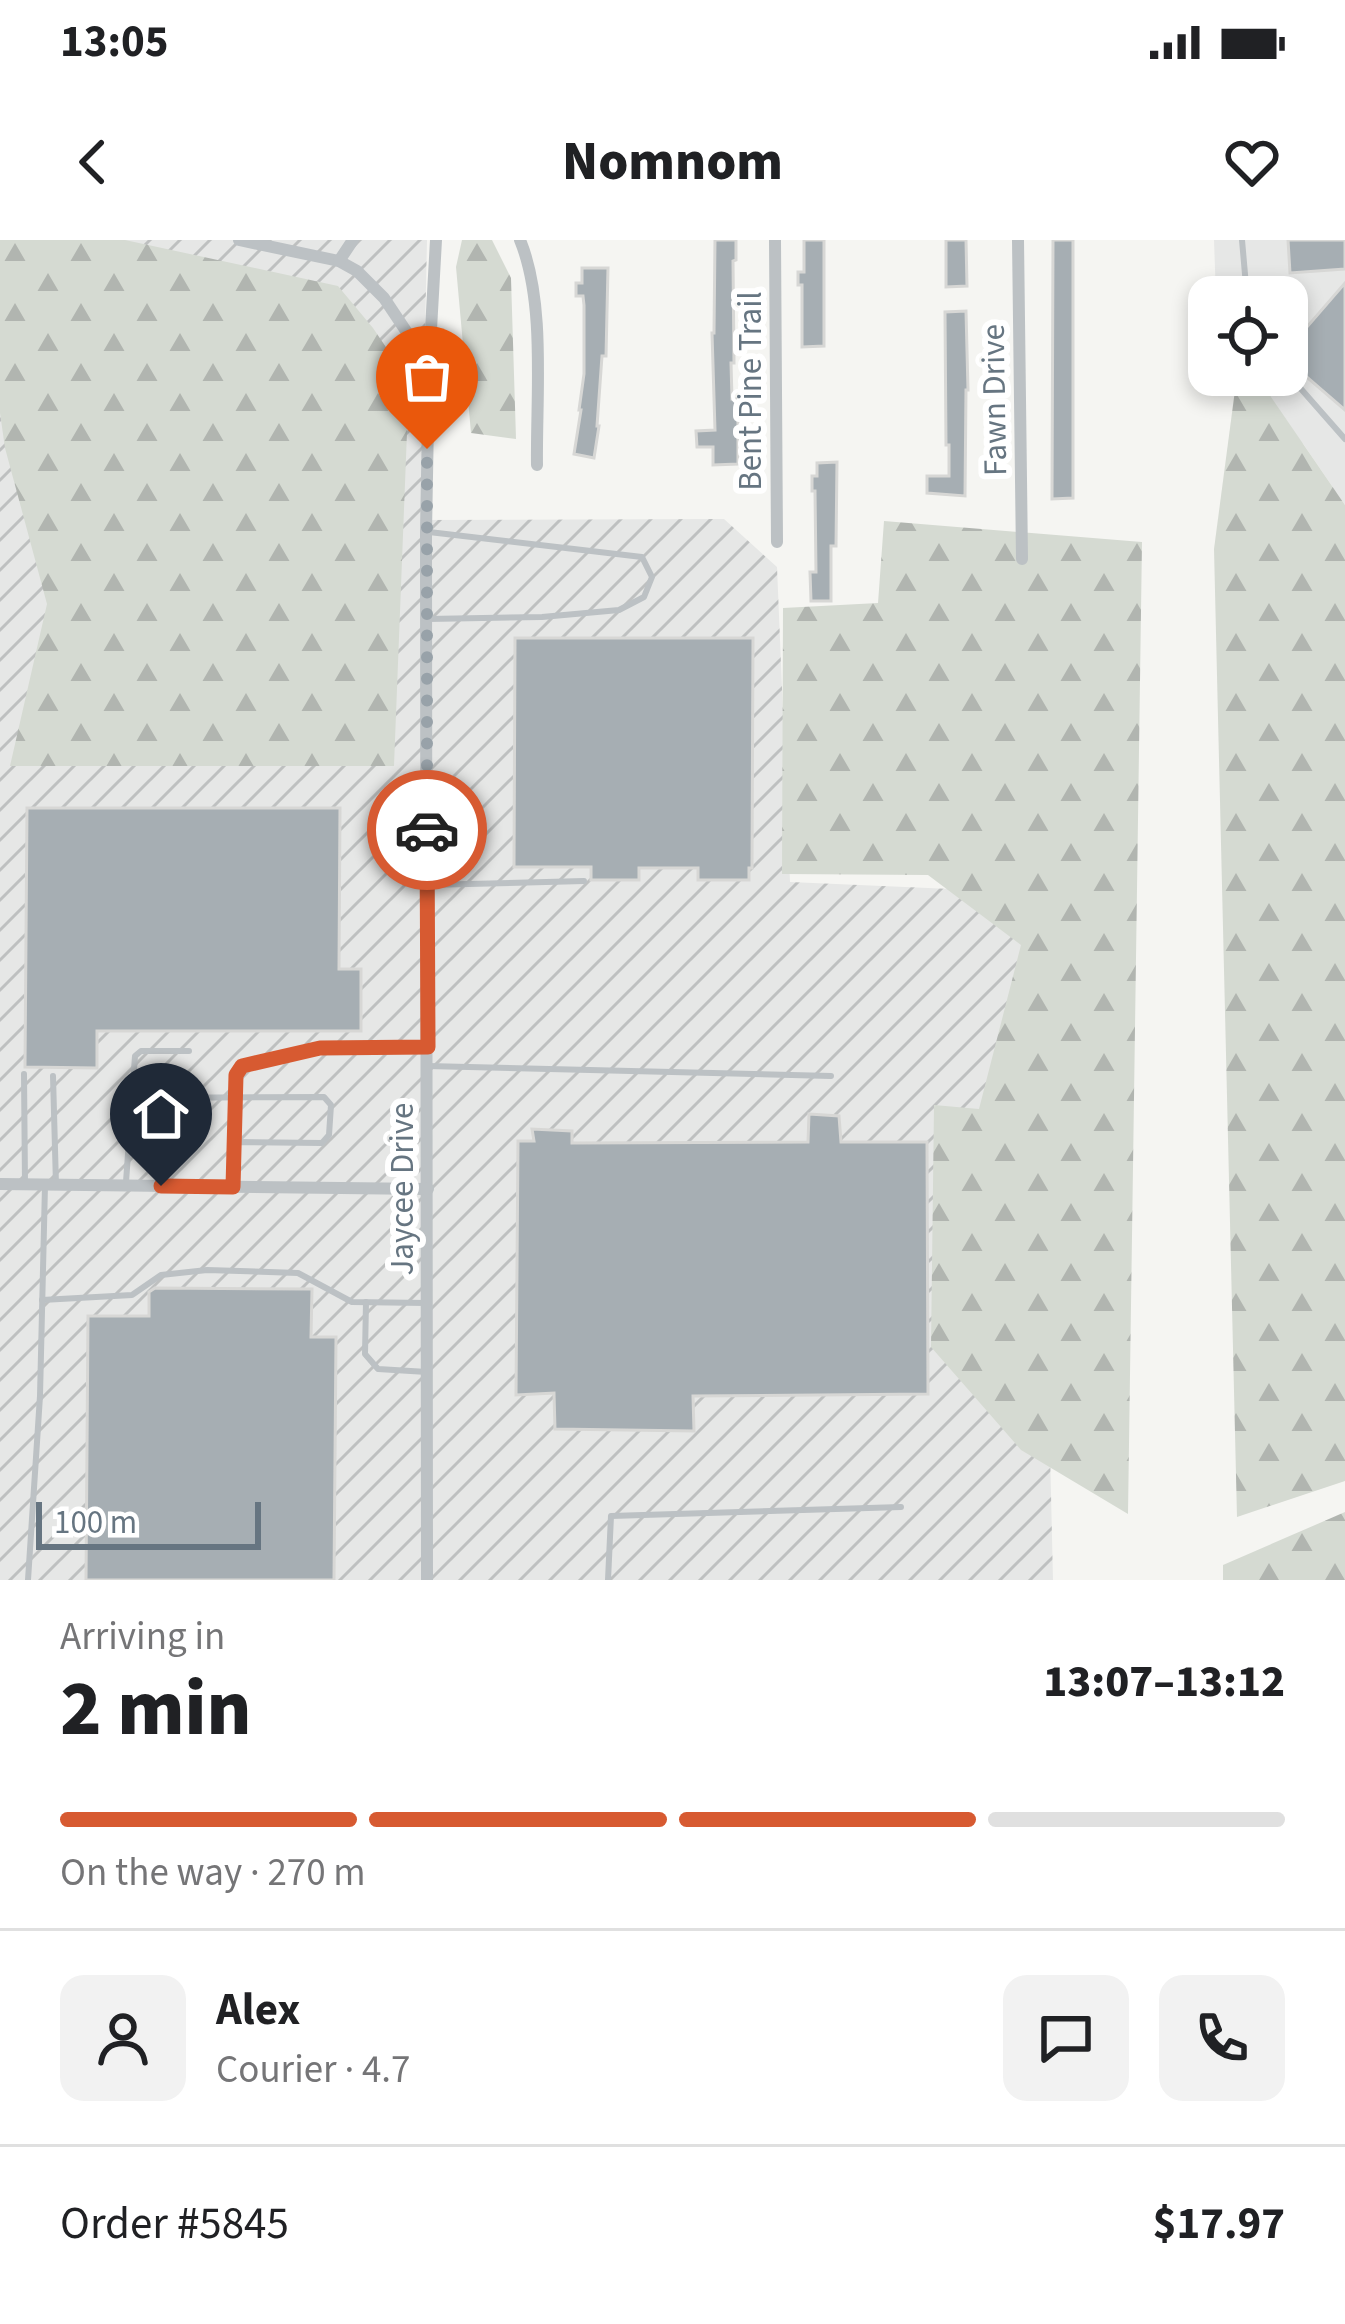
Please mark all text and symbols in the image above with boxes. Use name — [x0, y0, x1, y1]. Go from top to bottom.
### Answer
text: 13:05 — [60, 10, 169, 74]
text: Nomnom — [562, 124, 783, 201]
icon: back — [60, 129, 126, 195]
icon: heart — [1219, 129, 1285, 195]
map controls — [1188, 276, 1308, 396]
button: locate — [1188, 276, 1308, 396]
street label: Bent Pine Trail — [727, 291, 774, 491]
street label: Fawn Drive — [970, 324, 1019, 476]
pin — [376, 326, 478, 449]
icon: bag — [394, 344, 460, 410]
courier — [367, 770, 487, 890]
icon: car — [394, 797, 460, 863]
pin — [110, 1063, 212, 1186]
icon: home — [128, 1081, 194, 1147]
street label: Jaycee Drive — [379, 1103, 426, 1275]
scale bar — [36, 1496, 261, 1549]
text: 100 m — [54, 1499, 137, 1546]
text: Arriving in — [60, 1609, 225, 1665]
text: 13:07–13:12 — [1043, 1650, 1285, 1714]
text: 2 min — [60, 1654, 252, 1765]
text: On the way · 270 m — [60, 1845, 366, 1901]
button: person — [60, 1975, 186, 2101]
button: chat — [1003, 1975, 1129, 2101]
button: phone — [1159, 1975, 1285, 2101]
text: Alex — [216, 1978, 300, 2042]
text: Courier · 4.7 — [216, 2042, 410, 2098]
text: Order #5845 — [60, 2192, 289, 2256]
text: $17.97 — [1153, 2192, 1285, 2256]

